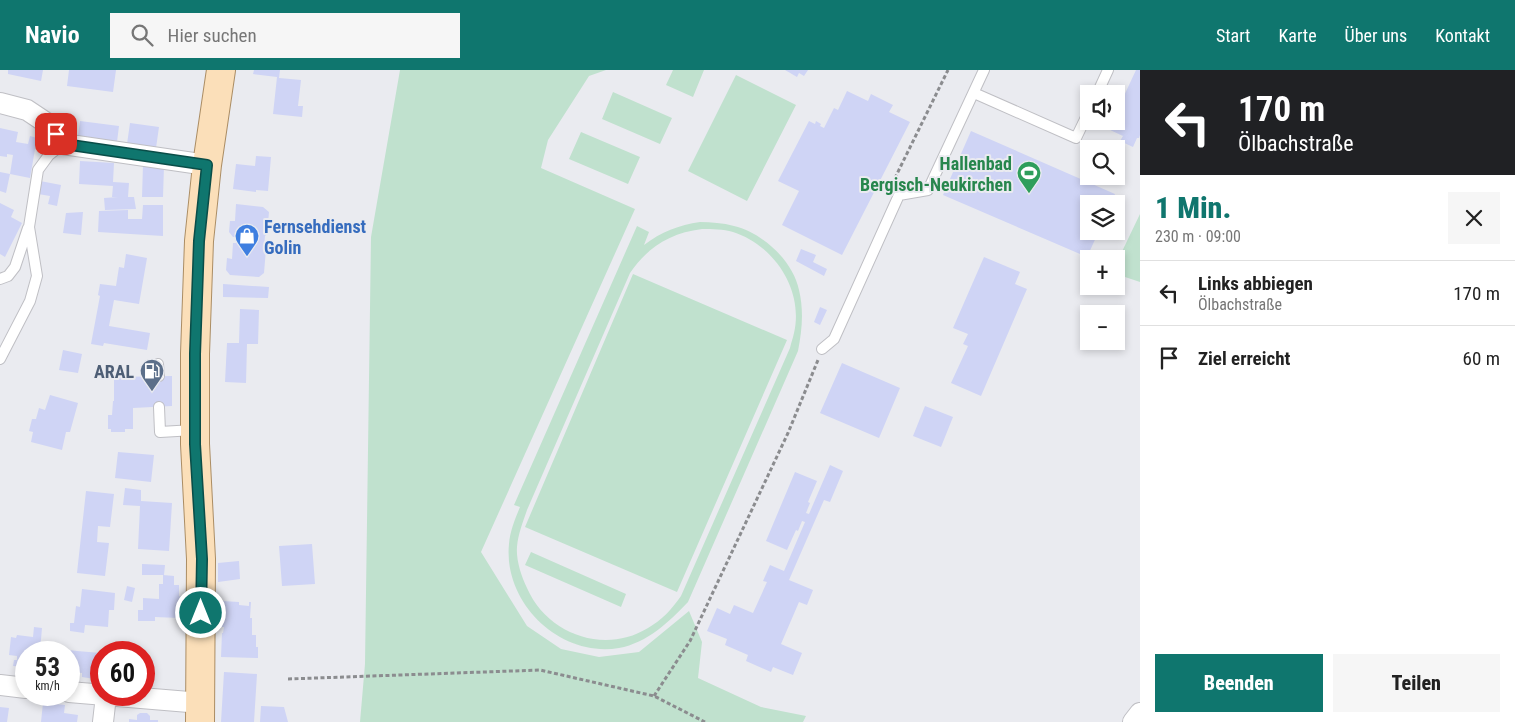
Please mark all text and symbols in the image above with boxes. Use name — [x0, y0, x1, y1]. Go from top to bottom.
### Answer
search box — [110, 13, 460, 58]
text: Navio — [25, 21, 80, 49]
icon: search — [128, 21, 156, 49]
text: Hier suchen — [168, 24, 257, 47]
text: Start — [1216, 25, 1250, 46]
text: Karte — [1278, 25, 1317, 46]
text: Über uns — [1345, 25, 1407, 46]
text: Kontakt — [1435, 25, 1490, 46]
map controls — [1080, 85, 1125, 350]
button: sound — [1080, 85, 1125, 130]
text: 170 m — [1238, 89, 1325, 130]
icon: left — [1155, 90, 1220, 155]
pin — [35, 113, 77, 155]
icon: arrive — [42, 120, 70, 148]
text: Ölbachstraße — [1238, 131, 1354, 156]
button: search — [1080, 140, 1125, 185]
place label: Hallenbad Bergisch-Neukirchen — [860, 153, 1012, 195]
sports icon: Hallenbad Bergisch-Neukirchen — [1016, 160, 1042, 194]
text: 1 Min. — [1155, 190, 1231, 225]
button: close — [1448, 192, 1500, 244]
button: layers — [1080, 195, 1125, 240]
place label: Fernsehdienst Golin — [264, 216, 367, 258]
shop icon: Fernsehdienst Golin — [234, 223, 260, 257]
text: 230 m · 09:00 — [1155, 227, 1241, 246]
button: + — [1080, 250, 1125, 295]
text: Links abbiegen — [1198, 272, 1313, 295]
icon: left — [1155, 279, 1183, 307]
text: 170 m — [1453, 282, 1500, 305]
text: Ölbachstraße — [1198, 295, 1282, 314]
button: − — [1080, 305, 1125, 350]
icon: arrive — [1155, 344, 1183, 372]
text: Ziel erreicht — [1198, 347, 1290, 370]
text: 60 m — [1463, 347, 1500, 370]
fuel station icon: ARAL — [139, 358, 165, 392]
place label: ARAL — [94, 361, 134, 382]
position arrow — [174, 586, 226, 638]
speed limit sign: 60 — [90, 641, 155, 706]
text: 53 — [35, 653, 60, 682]
button: Beenden — [1155, 654, 1323, 712]
button: Teilen — [1333, 654, 1500, 712]
text: km/h — [35, 679, 60, 693]

